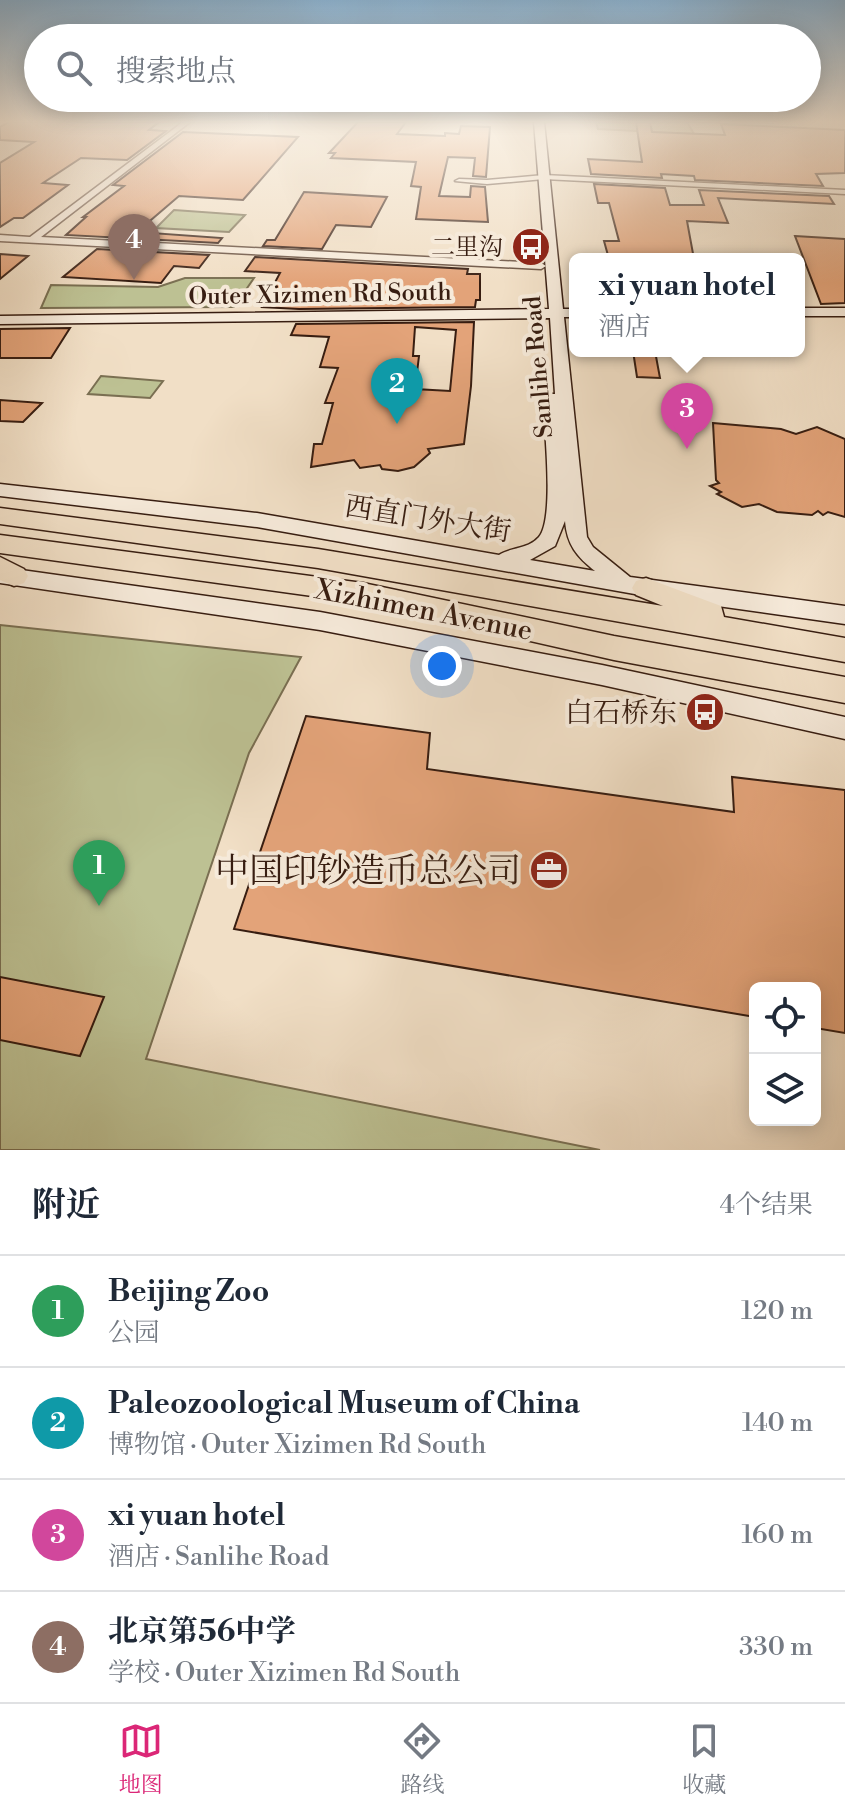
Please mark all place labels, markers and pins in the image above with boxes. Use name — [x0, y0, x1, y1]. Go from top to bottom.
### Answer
pin: 4 — [108, 214, 160, 280]
bus stop icon: 二里沟 — [510, 226, 552, 268]
place label: 二里沟 — [431, 233, 503, 263]
pin: 2 — [371, 358, 423, 424]
pin: 3 — [661, 383, 713, 449]
bus stop icon: 白石桥东 — [684, 691, 726, 733]
place label: 白石桥东 — [565, 696, 677, 731]
pin: 1 — [73, 840, 125, 906]
office icon: 中国印钞造币总公司 — [528, 849, 570, 891]
place label: 中国印钞造币总公司 — [215, 851, 521, 893]

